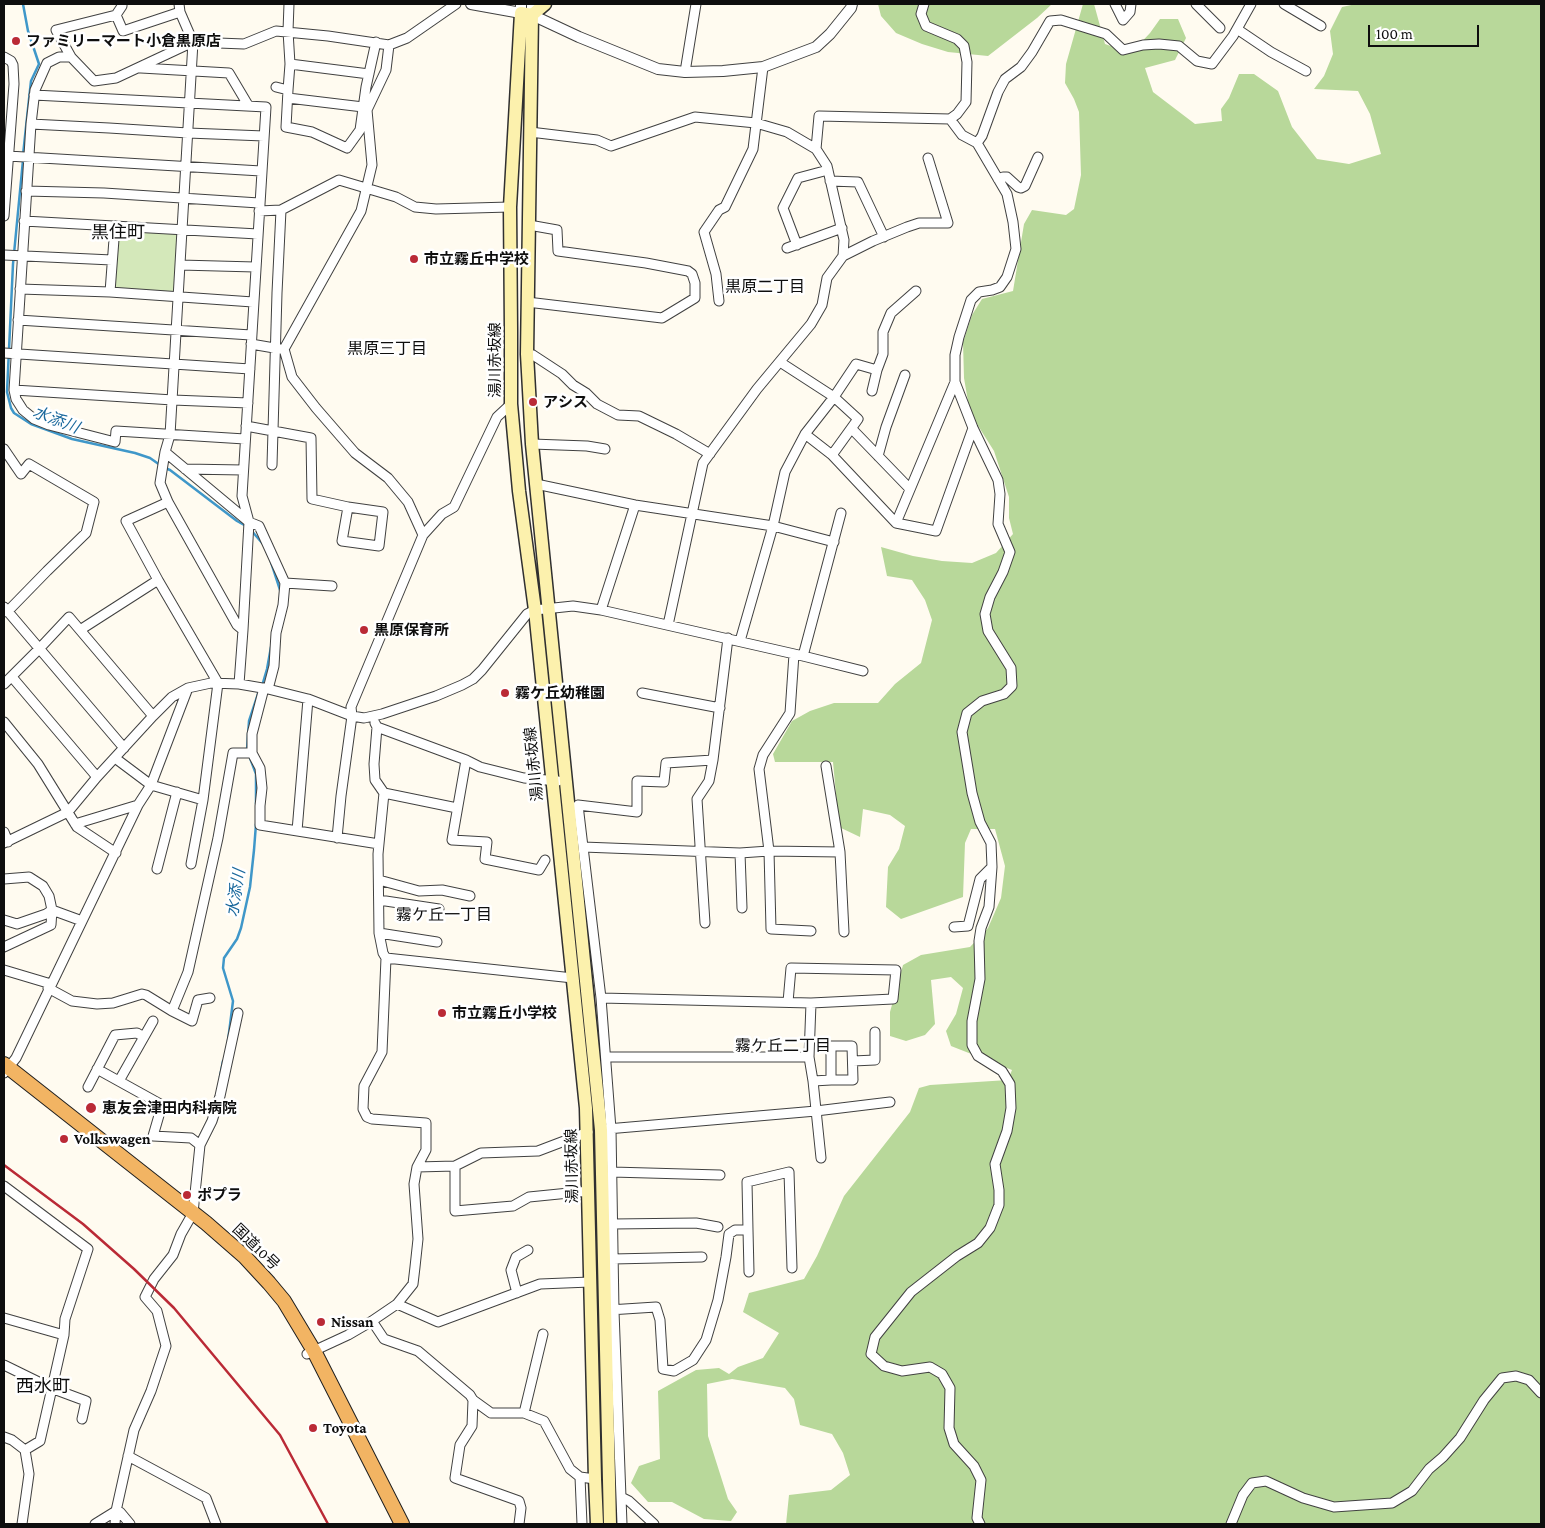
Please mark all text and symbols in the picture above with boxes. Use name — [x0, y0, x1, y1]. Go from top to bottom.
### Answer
scale bar — [1370, 15, 1481, 47]
text: 100 m — [1376, 26, 1413, 42]
place label: ファミリーマート小倉黒原店 — [26, 32, 221, 50]
marker: ファミリーマート小倉黒原店 — [10, 35, 22, 47]
district label: 黒住町 — [91, 221, 145, 243]
place label: 市立霧丘中学校 — [424, 250, 529, 268]
marker: 市立霧丘中学校 — [408, 253, 420, 265]
district label: 黒原二丁目 — [725, 277, 805, 297]
street label: 湯川赤坂線 — [486, 323, 504, 397]
district label: 黒原三丁目 — [347, 339, 427, 359]
place label: アシス — [543, 393, 588, 411]
marker: アシス — [527, 396, 539, 408]
water label: 水添川 — [30, 402, 82, 438]
place label: 黒原保育所 — [374, 621, 449, 639]
marker: 黒原保育所 — [358, 624, 370, 636]
place label: 霧ケ丘幼稚園 — [515, 684, 605, 702]
marker: 霧ケ丘幼稚園 — [499, 687, 511, 699]
street label: 湯川赤坂線 — [521, 726, 547, 802]
water label: 水添川 — [223, 868, 249, 918]
district label: 霧ケ丘一丁目 — [396, 905, 492, 925]
place label: 市立霧丘小学校 — [452, 1004, 557, 1022]
marker: 市立霧丘小学校 — [436, 1007, 448, 1019]
district label: 霧ケ丘二丁目 — [735, 1036, 831, 1056]
place label: 恵友会津田内科病院 — [102, 1099, 237, 1117]
marker: 恵友会津田内科病院 — [84, 1101, 98, 1115]
street label: 湯川赤坂線 — [562, 1128, 582, 1204]
place label: Volkswagen — [74, 1130, 151, 1148]
marker: Volkswagen — [58, 1133, 70, 1145]
place label: ポプラ — [197, 1186, 242, 1204]
marker: ポプラ — [181, 1189, 193, 1201]
street label: 国道10号 — [229, 1220, 283, 1274]
place label: Nissan — [331, 1313, 374, 1331]
marker: Nissan — [315, 1316, 327, 1328]
district label: 西水町 — [16, 1375, 70, 1397]
place label: Toyota — [323, 1419, 367, 1437]
marker: Toyota — [307, 1422, 319, 1434]

